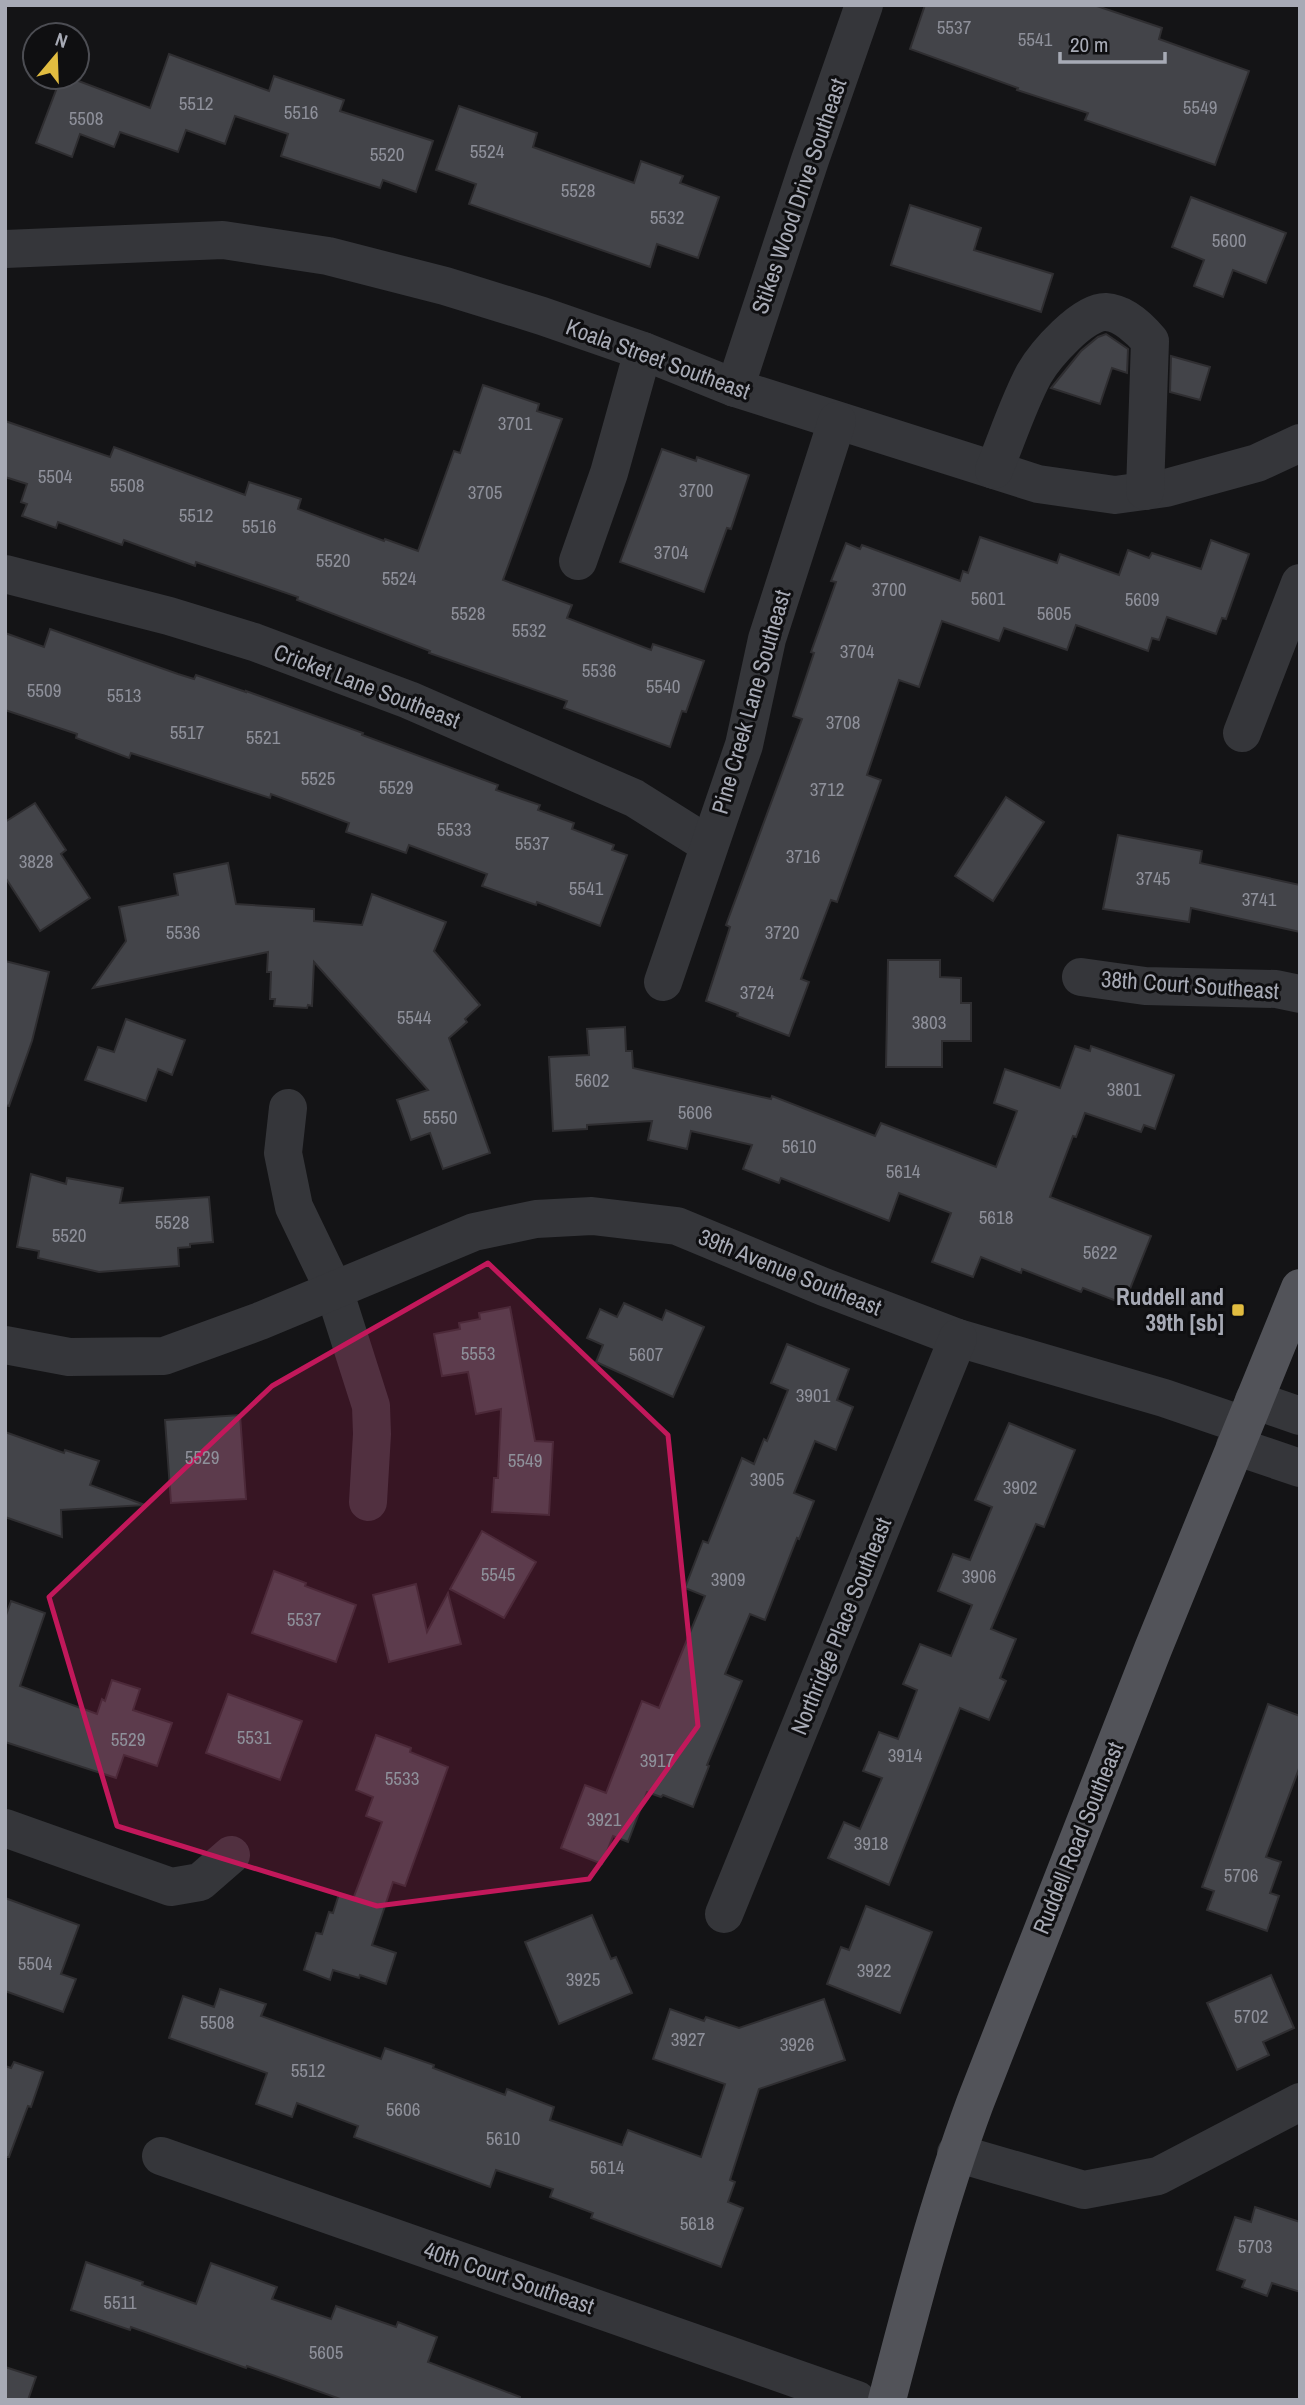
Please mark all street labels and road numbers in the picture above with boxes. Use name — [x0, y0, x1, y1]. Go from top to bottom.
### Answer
street label: Stikes Wood Drive Southeast — [744, 74, 853, 318]
street label: Koala Street Southeast — [562, 311, 755, 406]
street label: Pine Creek Lane Southeast — [704, 586, 797, 818]
street label: Cricket Lane Southeast — [270, 636, 465, 735]
street label: 38th Court Southeast — [1100, 963, 1280, 1006]
street label: 39th Avenue Southeast — [694, 1221, 886, 1322]
street label: Northridge Place Southeast — [783, 1513, 898, 1739]
street label: Ruddell Road Southeast — [1025, 1737, 1130, 1938]
street label: 40th Court Southeast — [420, 2234, 598, 2321]

